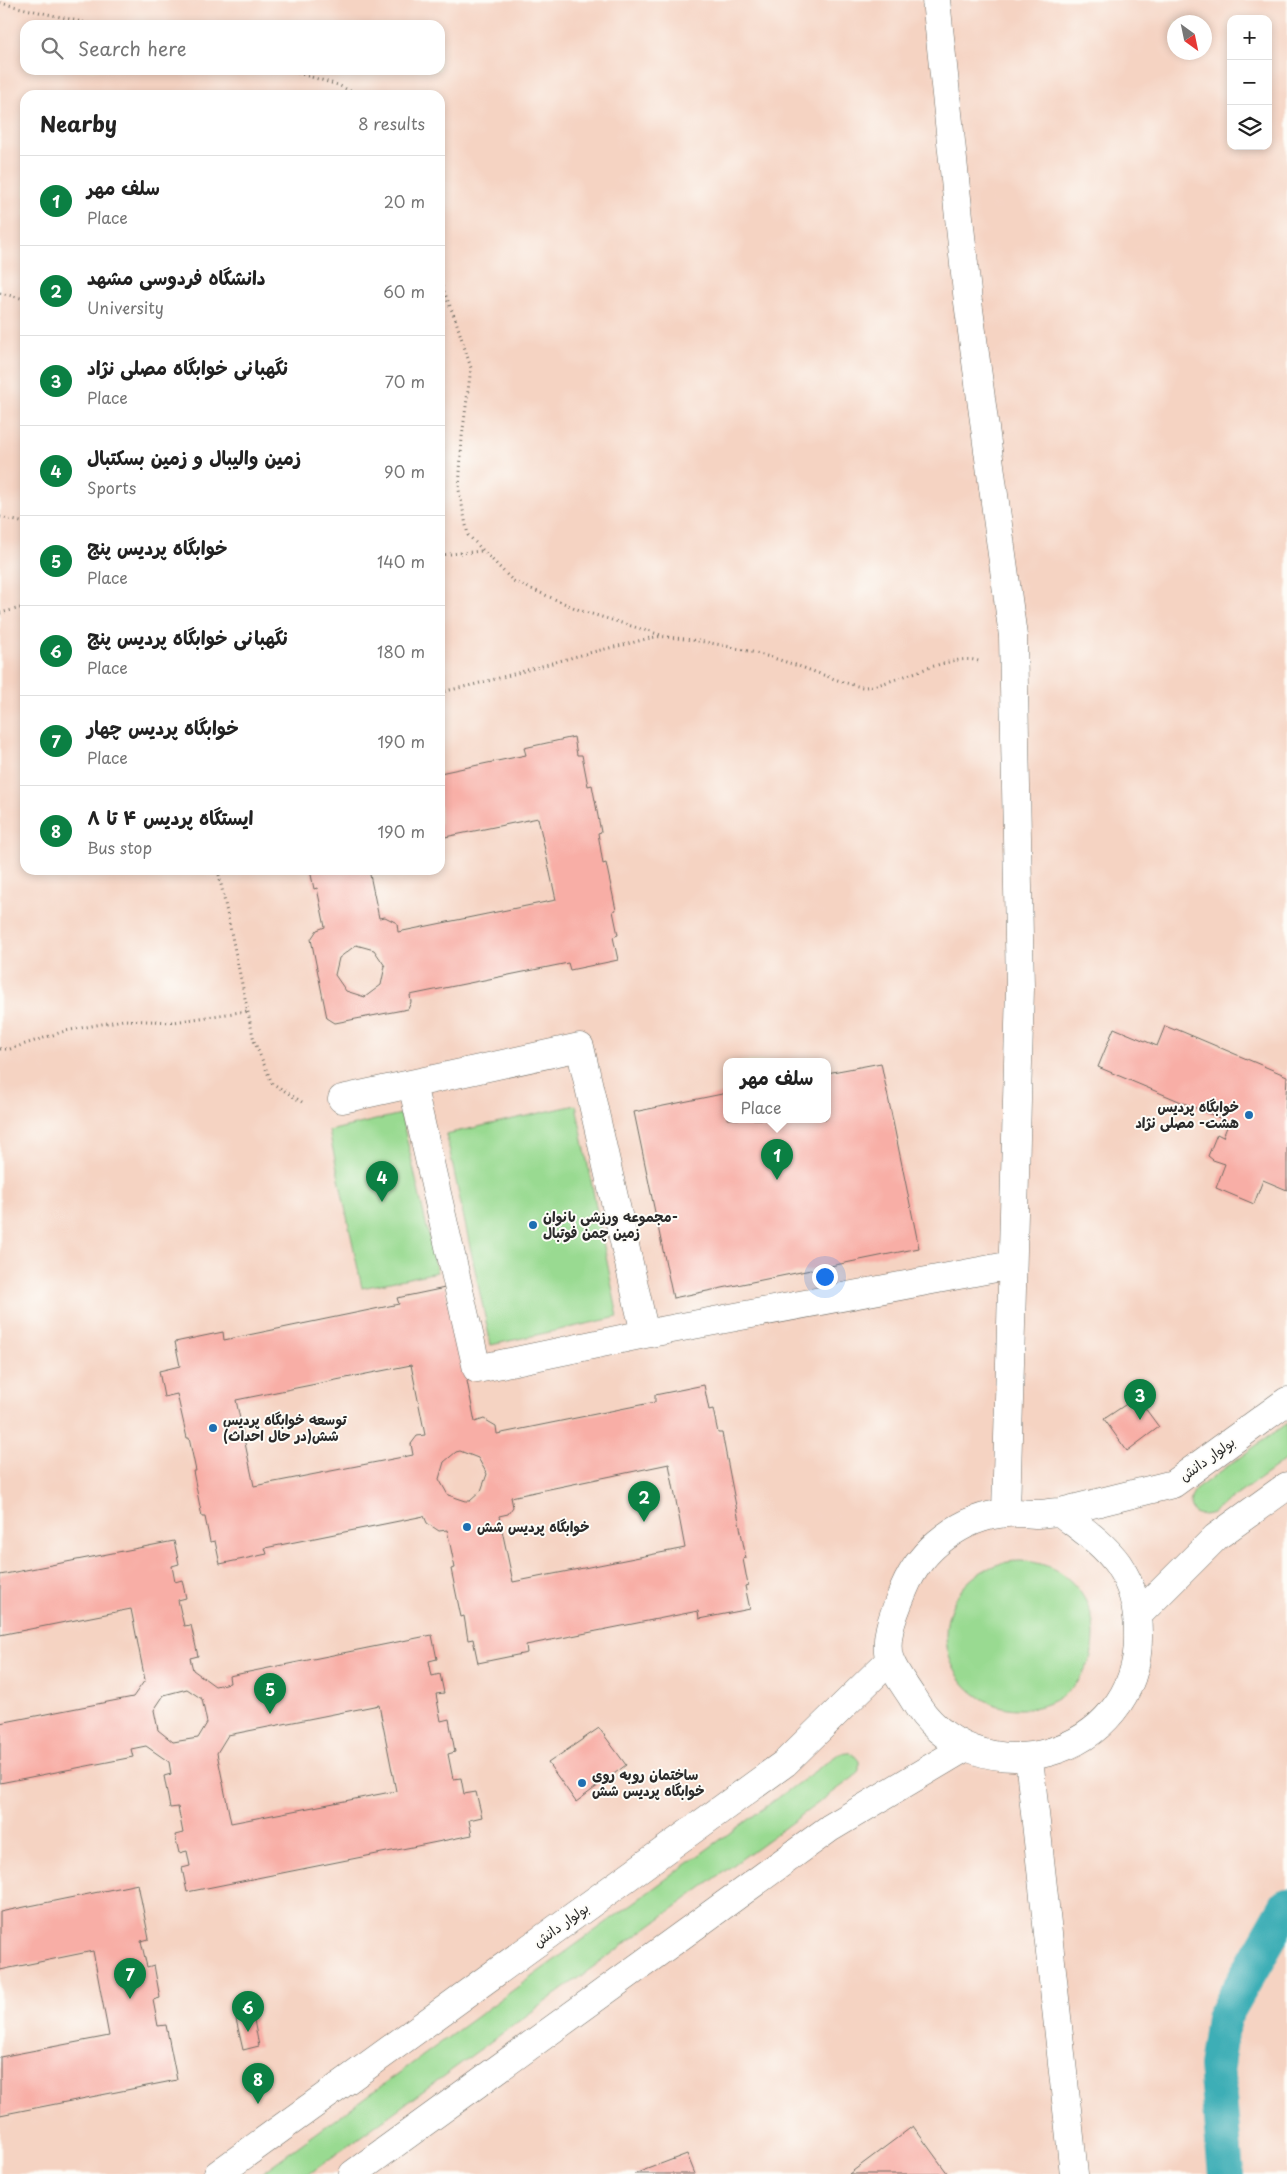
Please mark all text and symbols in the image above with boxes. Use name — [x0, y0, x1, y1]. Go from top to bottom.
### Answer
north arrow — [1167, 15, 1212, 60]
map controls — [1227, 15, 1272, 150]
button: + — [1227, 15, 1272, 60]
search box — [20, 20, 445, 75]
icon: search — [38, 34, 66, 62]
text: Search here — [78, 34, 187, 62]
button: − — [1227, 60, 1272, 105]
button: layers — [1227, 105, 1272, 150]
text: Nearby — [40, 107, 117, 139]
text: 8 results — [358, 111, 425, 135]
text: سلف مهر — [87, 173, 160, 201]
text: 1 — [52, 189, 60, 213]
text: 20 m — [384, 189, 425, 213]
text: Place — [87, 205, 128, 229]
text: دانشگاه فردوسی مشهد — [87, 263, 266, 291]
text: 2 — [50, 279, 62, 303]
text: 60 m — [383, 279, 425, 303]
text: University — [87, 295, 164, 319]
text: نگهبانی خوابگاه مصلی نژاد — [87, 353, 288, 381]
text: 3 — [51, 369, 61, 393]
text: 70 m — [385, 369, 425, 393]
text: Place — [87, 385, 128, 409]
text: زمین والیبال و زمین بسکتبال — [87, 443, 301, 471]
text: 4 — [51, 459, 61, 483]
text: 90 m — [384, 459, 425, 483]
text: Sports — [87, 475, 136, 499]
text: خوابگاه پردیس پنج — [87, 533, 228, 561]
text: 5 — [51, 549, 61, 573]
text: 140 m — [377, 549, 425, 573]
text: Place — [87, 565, 128, 589]
text: نگهبانی خوابگاه پردیس پنج — [87, 623, 288, 651]
text: 6 — [50, 639, 62, 663]
text: 180 m — [377, 639, 425, 663]
text: Place — [87, 655, 128, 679]
text: خوابگاه پردیس چهار — [87, 713, 239, 741]
text: 7 — [51, 729, 61, 753]
text: 190 m — [377, 729, 425, 753]
text: Place — [87, 745, 128, 769]
text: ایستگاه پردیس ۴ تا ۸ — [87, 803, 253, 831]
text: 8 — [51, 819, 61, 843]
text: 190 m — [377, 819, 425, 843]
text: Bus stop — [87, 835, 152, 859]
popup — [723, 1058, 831, 1123]
text: سلف مهر — [741, 1063, 813, 1091]
text: Place — [741, 1095, 781, 1119]
place label: خوابگاه پردیس هشت- مصلی نژاد — [1135, 1096, 1239, 1133]
marker: خوابگاه پردیس هشت- مصلی نژاد — [1243, 1109, 1255, 1121]
pin: 1 — [761, 1139, 793, 1180]
pin: 4 — [366, 1161, 398, 1202]
place label: مجموعه ورزشی بانوان- زمین چمن فوتبال — [543, 1206, 678, 1243]
marker: مجموعه ورزشی بانوان- زمین چمن فوتبال — [527, 1219, 539, 1231]
your location — [812, 1264, 838, 1290]
pin: 3 — [1124, 1379, 1156, 1420]
place label: توسعه خوابگاه پردیس شش(در حال احداث) — [223, 1409, 347, 1446]
marker: توسعه خوابگاه پردیس شش(در حال احداث) — [207, 1422, 219, 1434]
street label: بولوار دانش — [1175, 1431, 1239, 1486]
pin: 2 — [628, 1481, 660, 1522]
place label: خوابگاه پردیس شش — [477, 1516, 589, 1537]
marker: خوابگاه پردیس شش — [461, 1521, 473, 1533]
pin: 5 — [254, 1673, 286, 1714]
place label: ساختمان روبه روی خوابگاه پردیس شش — [592, 1764, 704, 1801]
marker: ساختمان روبه روی خوابگاه پردیس شش — [576, 1777, 588, 1789]
street label: بولوار دانش — [529, 1897, 593, 1952]
pin: 7 — [114, 1958, 146, 1999]
pin: 6 — [232, 1991, 264, 2032]
pin: 8 — [242, 2063, 274, 2104]

